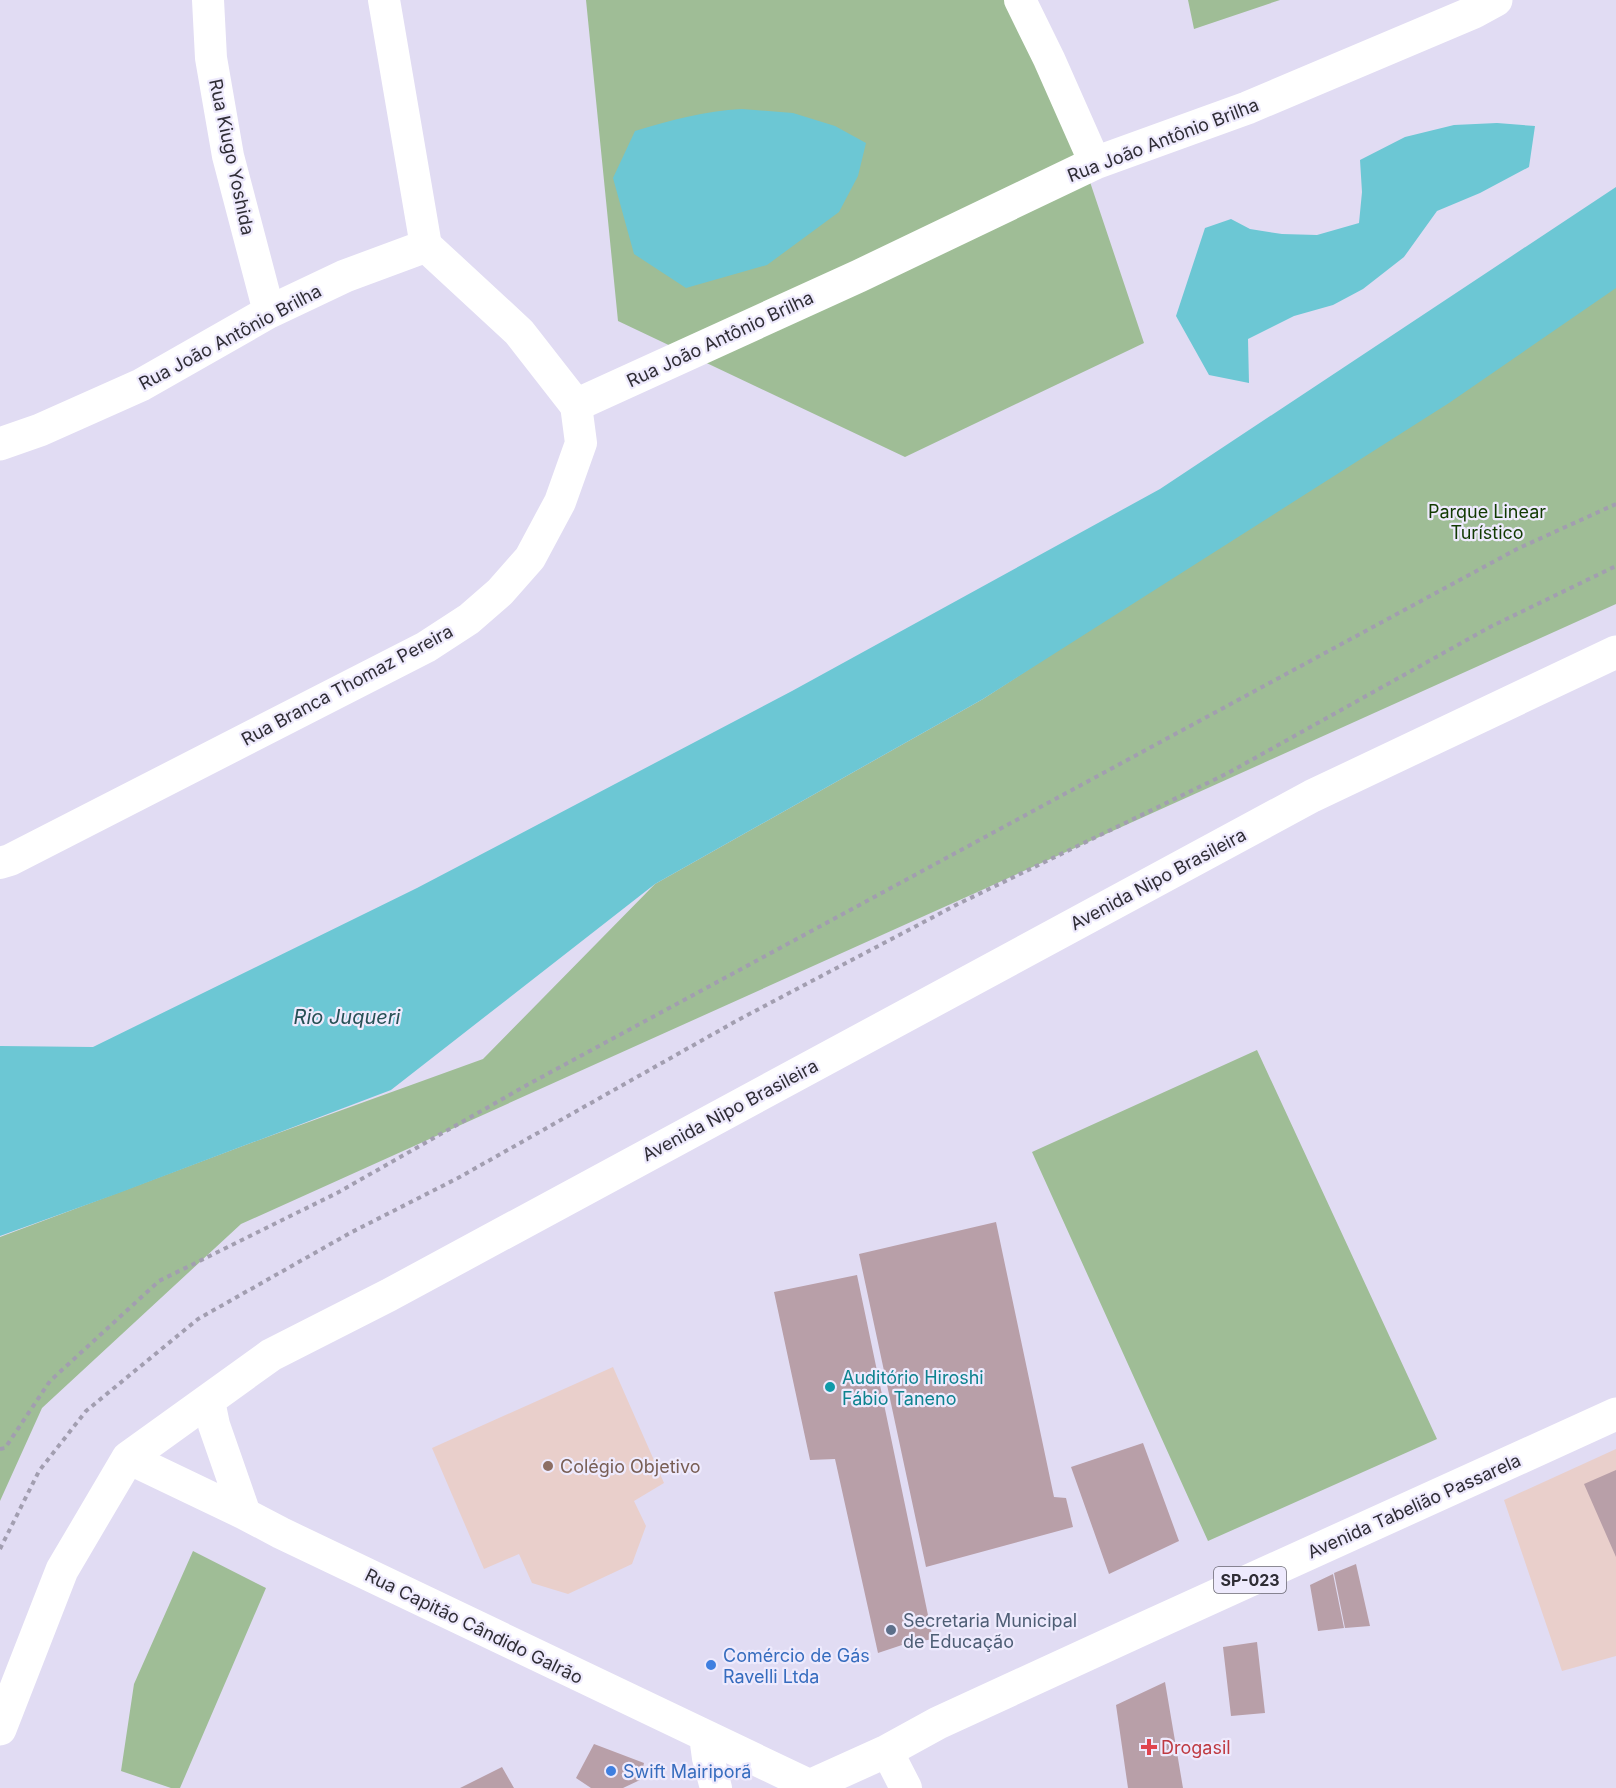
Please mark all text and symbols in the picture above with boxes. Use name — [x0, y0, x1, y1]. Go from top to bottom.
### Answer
street label: Rua Kiugo Yoshida — [205, 77, 259, 237]
street label: Rua João Antônio Brilha — [1064, 94, 1262, 186]
street label: Rua João Antônio Brilha — [135, 280, 325, 394]
street label: Rua João Antônio Brilha — [623, 287, 817, 391]
park label: Parque Linear Turístico — [1428, 501, 1546, 543]
street label: Rua Branca Thomaz Pereira — [238, 620, 456, 750]
street label: Avenida Nipo Brasileira — [1067, 824, 1249, 934]
water label: Rio Juqueri — [294, 1005, 402, 1029]
street label: Avenida Nipo Brasileira — [639, 1055, 821, 1165]
place label: Auditório Hiroshi Fábio Taneno — [842, 1367, 984, 1409]
marker: Auditório Hiroshi Fábio Taneno — [823, 1380, 837, 1394]
street label: Avenida Tabelião Passarela — [1304, 1449, 1524, 1563]
place label: Colégio Objetivo — [560, 1456, 701, 1477]
marker: Colégio Objetivo — [541, 1459, 555, 1473]
street label: Rua Capitão Cândido Galrão — [362, 1564, 586, 1688]
road number: SP-023 — [1214, 1567, 1286, 1593]
place label: Secretaria Municipal de Educação — [903, 1610, 1077, 1652]
marker: Secretaria Municipal de Educação — [884, 1623, 898, 1637]
place label: Comércio de Gás Ravelli Ltda — [723, 1645, 870, 1687]
marker: Comércio de Gás Ravelli Ltda — [704, 1658, 718, 1672]
place label: Drogasil — [1161, 1737, 1231, 1758]
marker: Drogasil — [1142, 1740, 1156, 1754]
place label: Swift Mairiporã — [623, 1761, 751, 1782]
marker: Swift Mairiporã — [604, 1764, 618, 1778]

